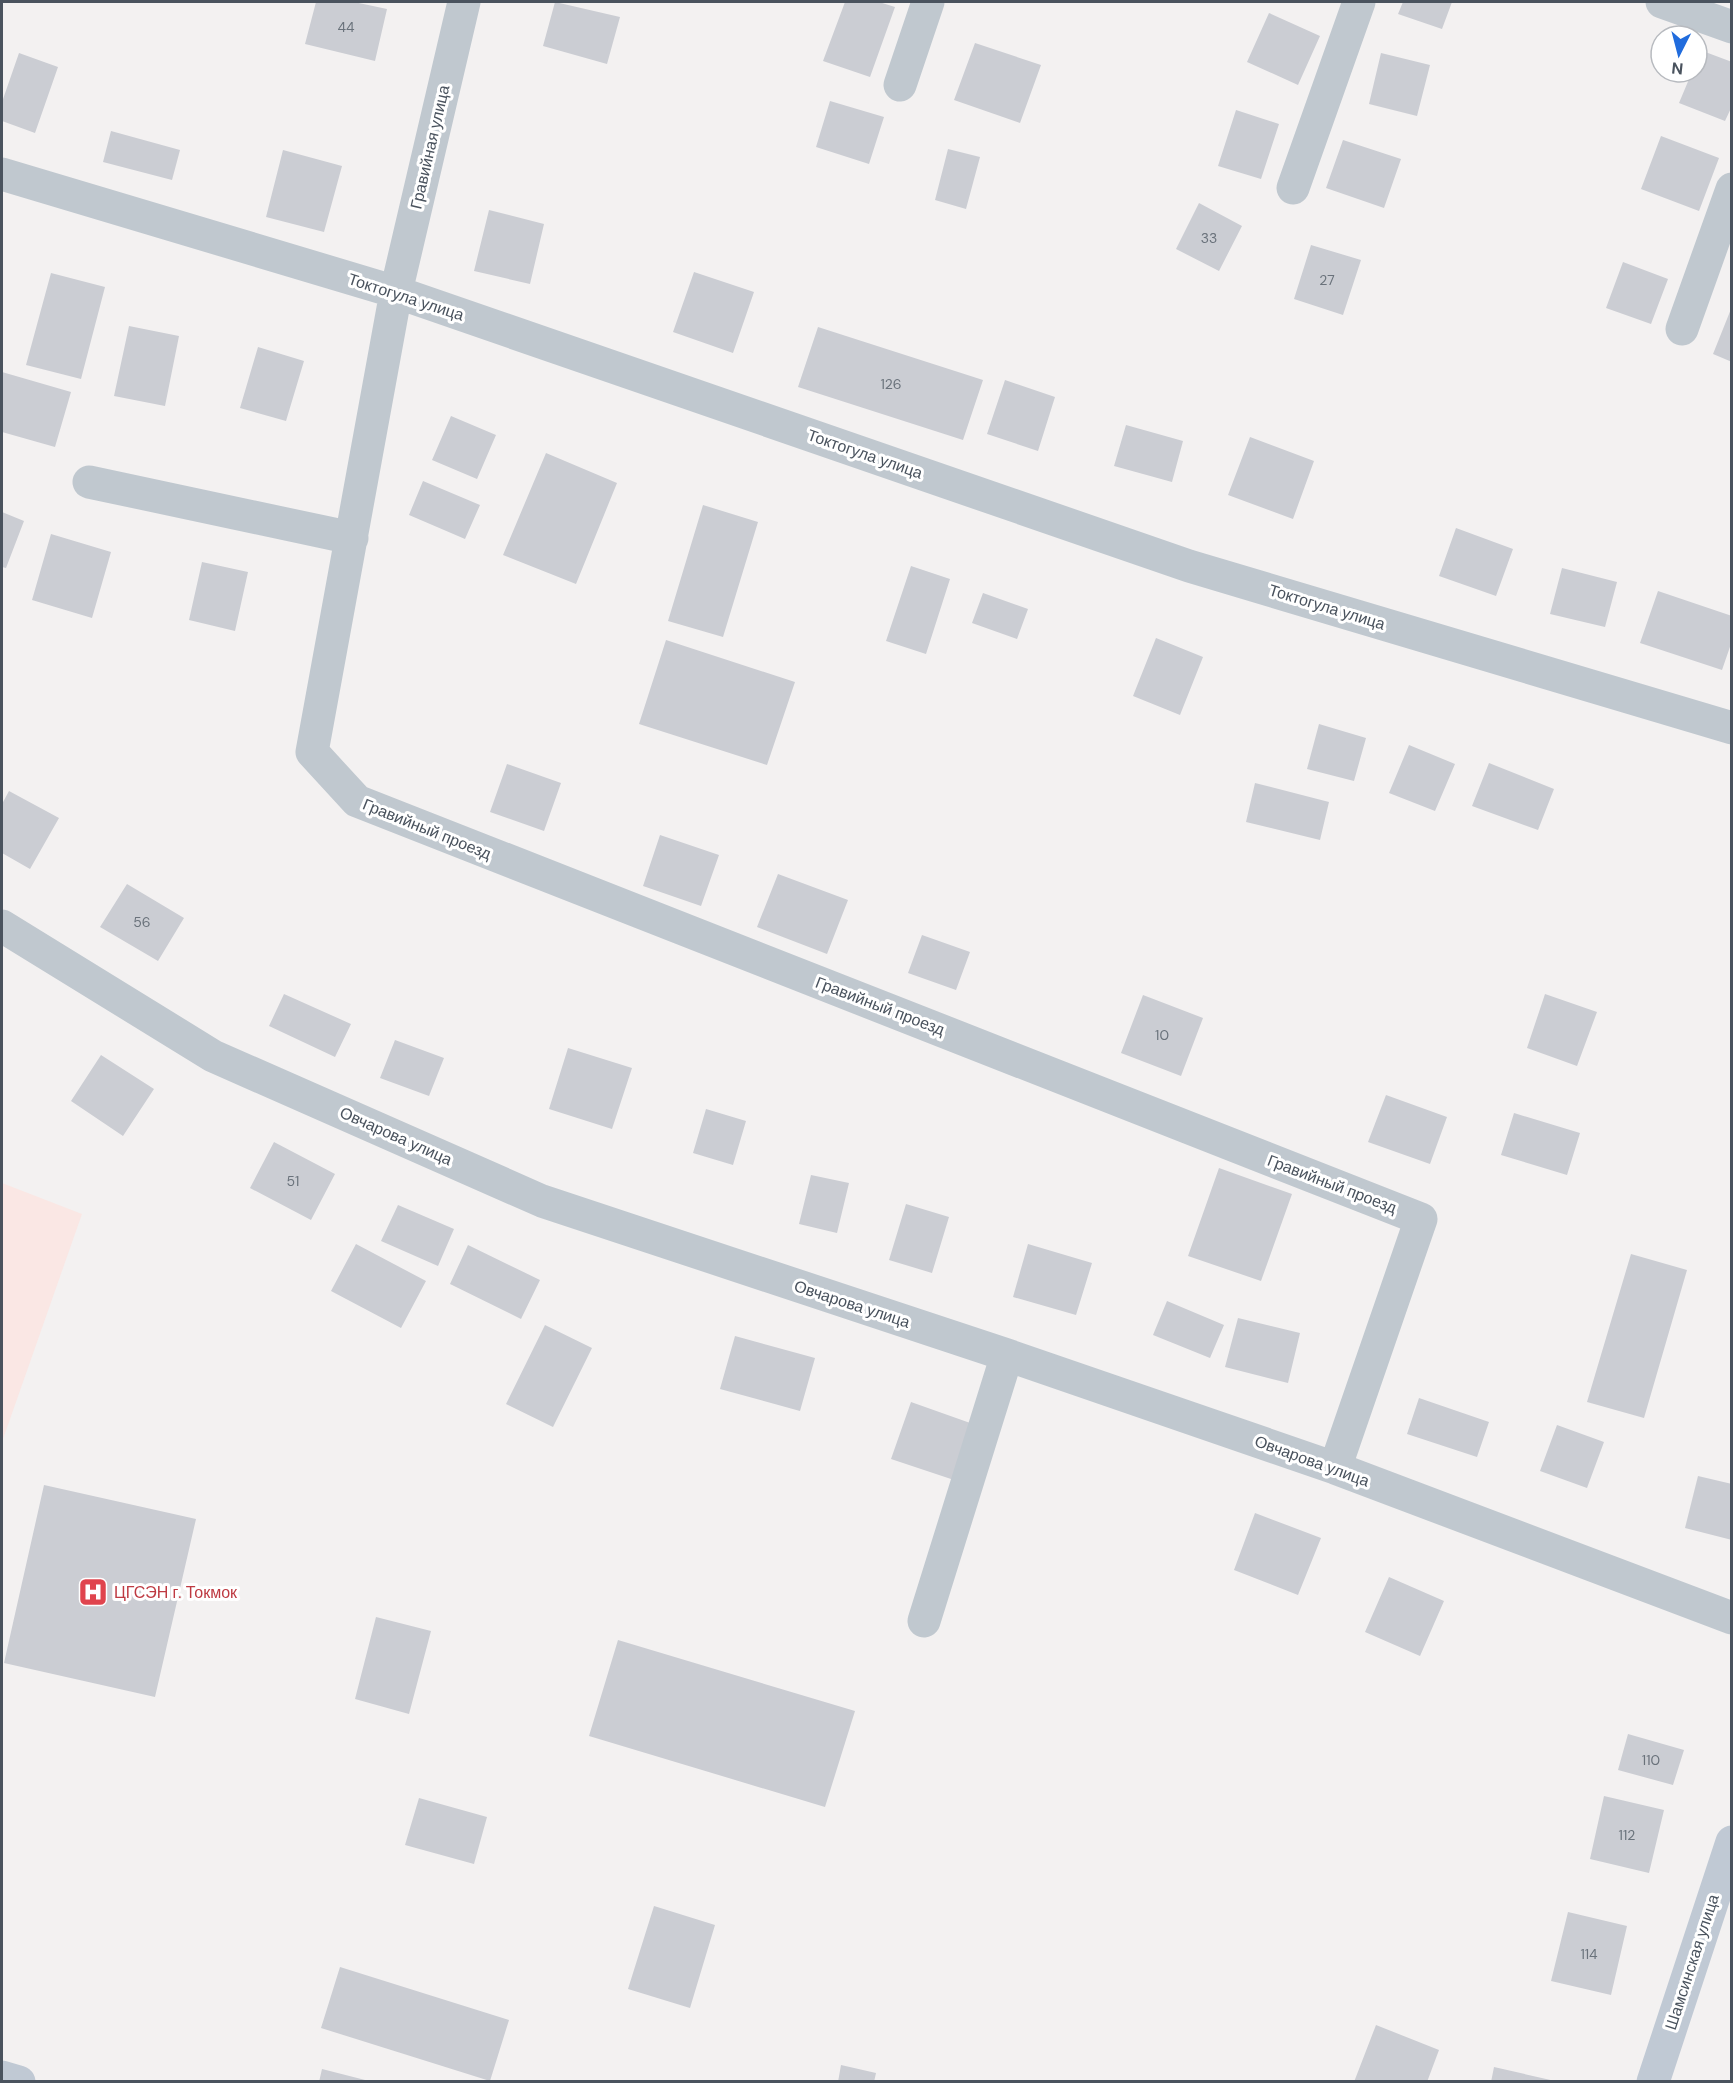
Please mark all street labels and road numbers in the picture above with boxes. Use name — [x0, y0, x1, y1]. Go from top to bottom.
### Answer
street label: Гравийная улица — [406, 83, 454, 211]
street label: Токтогула улица — [345, 268, 467, 326]
street label: Токтогула улица — [805, 424, 926, 484]
street label: Токтогула улица — [1266, 579, 1388, 635]
street label: Гравийный проезд — [360, 794, 495, 865]
street label: Гравийный проезд — [812, 972, 948, 1041]
street label: Овчарова улица — [337, 1102, 456, 1170]
street label: Гравийный проезд — [1264, 1150, 1400, 1219]
street label: Овчарова улица — [791, 1275, 913, 1333]
street label: Овчарова улица — [1252, 1430, 1372, 1492]
street label: Шамсинская улица — [1660, 1891, 1724, 2033]

